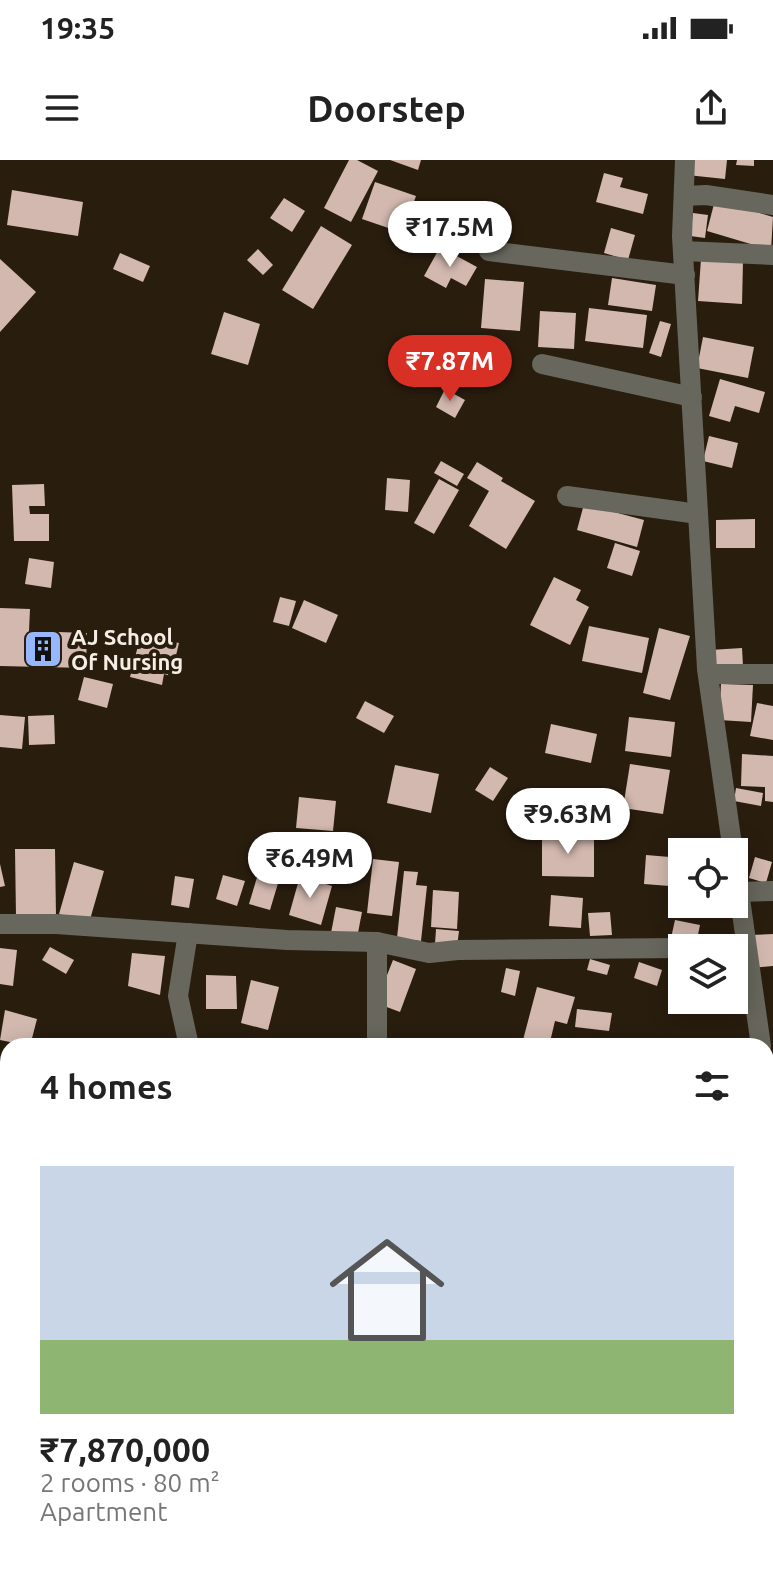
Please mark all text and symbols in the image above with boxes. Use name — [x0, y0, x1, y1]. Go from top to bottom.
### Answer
text: 19:35 — [40, 11, 115, 45]
icon: menu — [40, 86, 84, 130]
icon: share — [689, 86, 733, 130]
text: Doorstep — [307, 88, 466, 129]
pin: ₹17.5M — [385, 201, 515, 269]
text: ₹17.5M — [406, 212, 494, 241]
pin: ₹7.87M — [385, 335, 515, 403]
text: ₹7.87M — [406, 346, 494, 375]
place label: AJ School Of Nursing — [71, 624, 183, 674]
building icon: AJ School Of Nursing — [22, 628, 64, 670]
pin: ₹9.63M — [503, 788, 633, 856]
text: ₹9.63M — [524, 799, 612, 828]
pin: ₹6.49M — [245, 832, 375, 900]
map controls — [668, 838, 748, 1014]
button: locate — [668, 838, 748, 918]
text: ₹6.49M — [266, 843, 354, 872]
button: layers — [668, 934, 748, 1014]
icon: filters — [690, 1064, 734, 1108]
text: 4 homes — [40, 1067, 173, 1105]
icon: home — [315, 1218, 459, 1362]
text: ₹7,870,000 — [40, 1430, 210, 1468]
text: 2 rooms · 80 m² — [40, 1468, 220, 1497]
text: Apartment — [40, 1497, 167, 1526]

